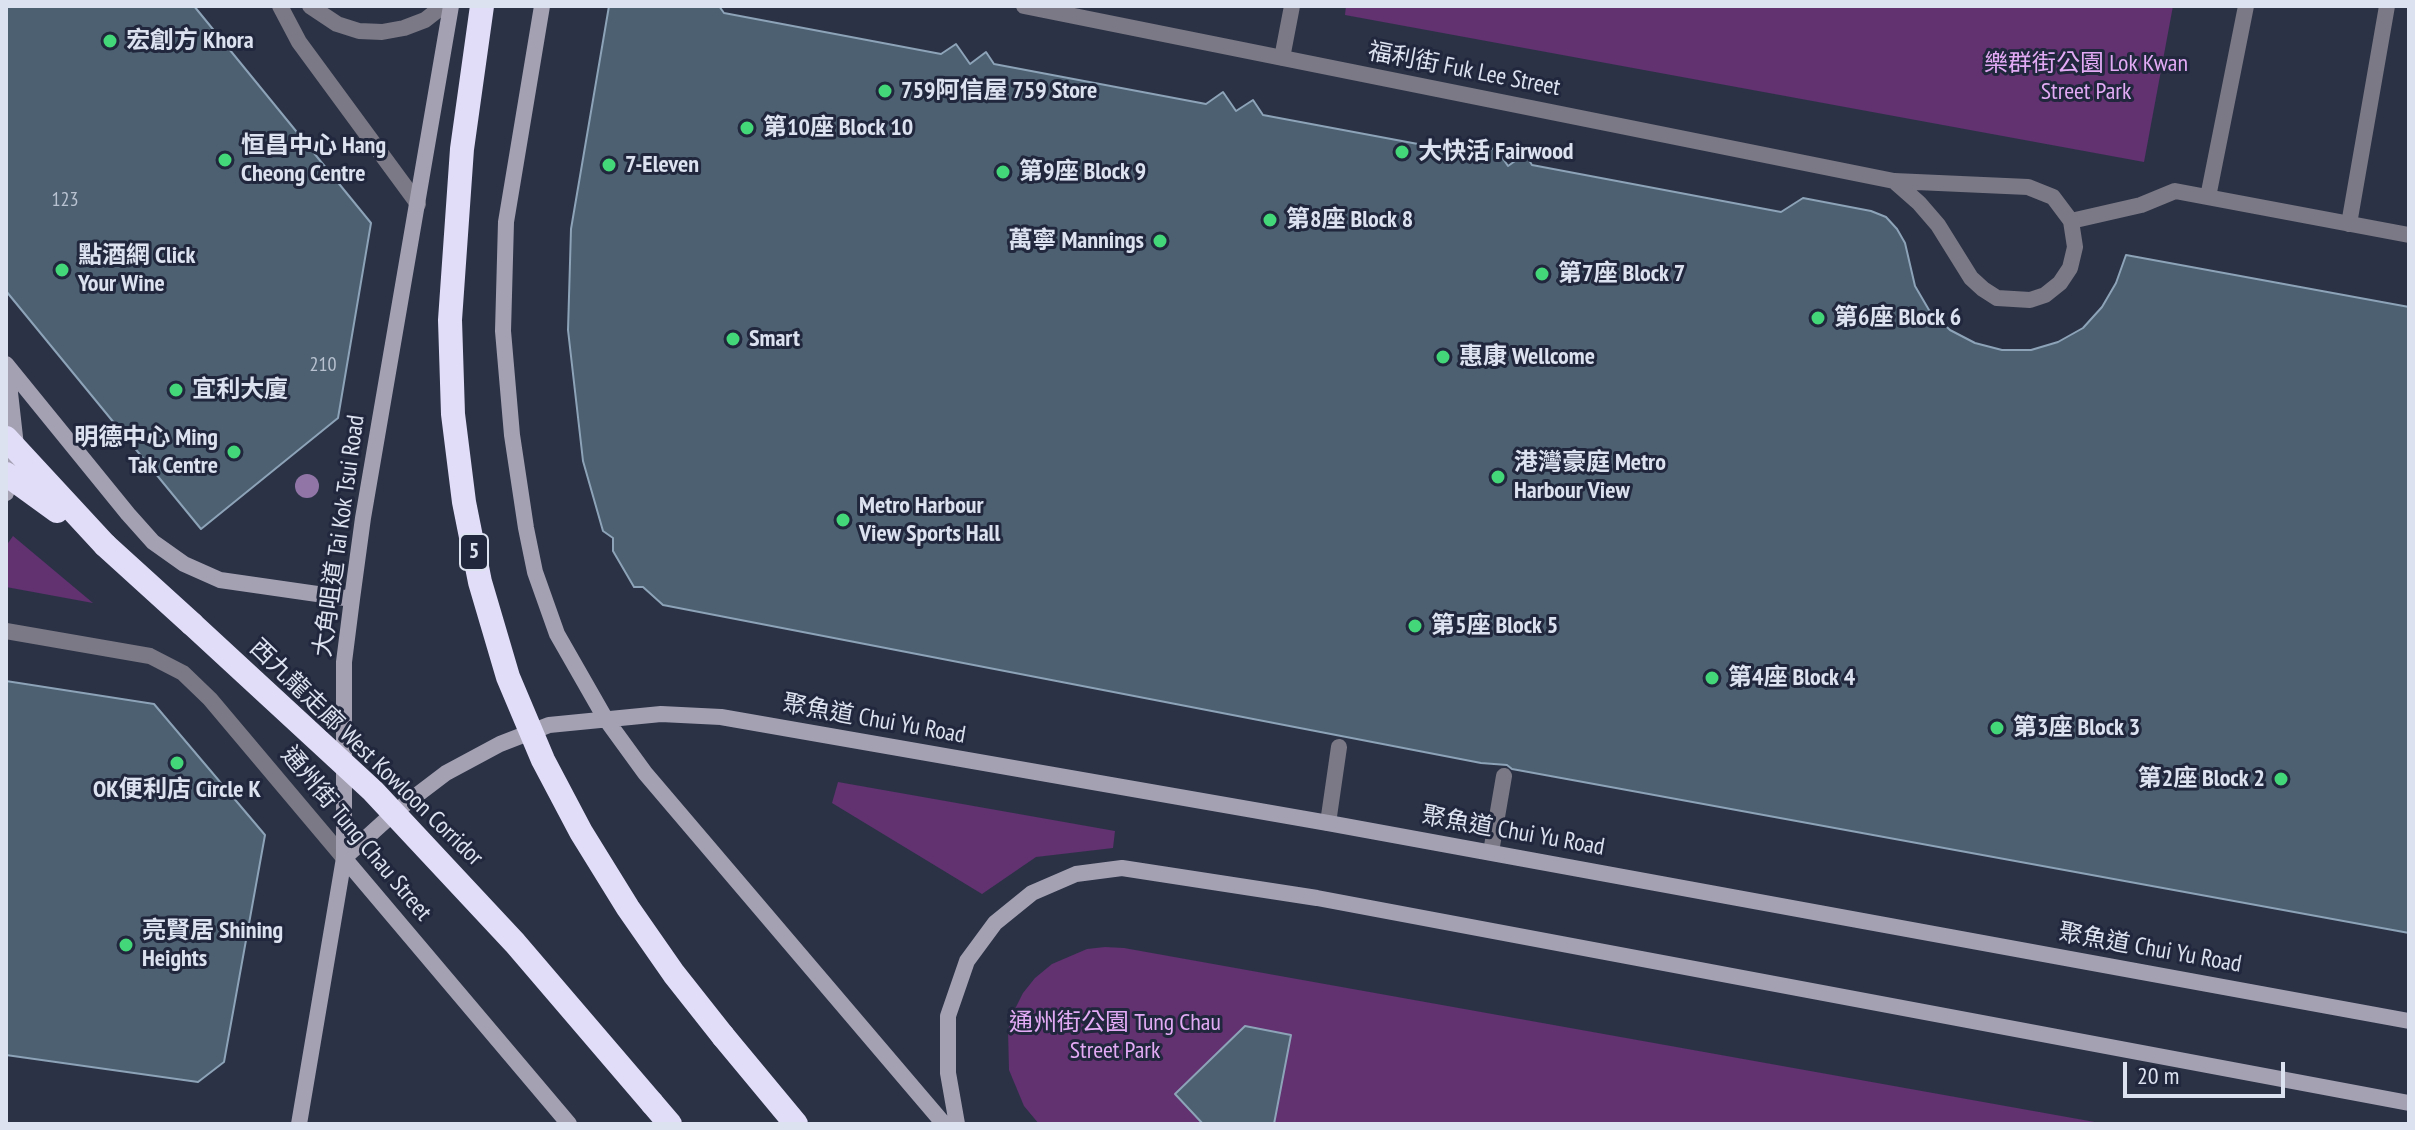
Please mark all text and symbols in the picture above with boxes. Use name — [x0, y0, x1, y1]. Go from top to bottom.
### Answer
place label: 宏創方 Khora — [126, 27, 254, 55]
marker: 宏創方 Khora — [101, 32, 119, 50]
street label: 福利街 Fuk Lee Street — [1365, 37, 1563, 103]
park label: 樂群街公園 Lok Kwan Street Park — [1984, 50, 2188, 106]
place label: 759阿信屋 759 Store — [901, 77, 1097, 105]
marker: 759阿信屋 759 Store — [876, 82, 894, 100]
place label: 第10座 Block 10 — [763, 114, 913, 142]
marker: 第10座 Block 10 — [738, 119, 756, 137]
place label: 恒昌中心 Hang Cheong Centre — [241, 132, 386, 188]
place label: 大快活 Fairwood — [1418, 138, 1573, 166]
marker: 大快活 Fairwood — [1393, 143, 1411, 161]
marker: 恒昌中心 Hang Cheong Centre — [216, 151, 234, 169]
place label: 7-Eleven — [625, 151, 699, 179]
marker: 7-Eleven — [600, 156, 618, 174]
place label: 第9座 Block 9 — [1019, 158, 1146, 186]
marker: 第9座 Block 9 — [994, 163, 1012, 181]
house number: 123 — [52, 188, 78, 212]
place label: 第8座 Block 8 — [1286, 206, 1413, 234]
marker: 第8座 Block 8 — [1261, 211, 1279, 229]
place label: 萬寧 Mannings — [1008, 227, 1144, 255]
marker: 萬寧 Mannings — [1151, 232, 1169, 250]
place label: 點酒網 Click Your Wine — [78, 242, 195, 298]
place label: 第7座 Block 7 — [1558, 260, 1685, 288]
marker: 點酒網 Click Your Wine — [53, 261, 71, 279]
marker: 第7座 Block 7 — [1533, 265, 1551, 283]
place label: 第6座 Block 6 — [1834, 304, 1961, 332]
marker: 第6座 Block 6 — [1809, 309, 1827, 327]
place label: Smart — [749, 325, 800, 353]
marker: Smart — [724, 330, 742, 348]
place label: 惠康 Wellcome — [1459, 343, 1595, 371]
marker: 惠康 Wellcome — [1434, 348, 1452, 366]
house number: 210 — [310, 353, 336, 377]
place label: 宜利大廈 — [192, 376, 288, 404]
marker: 宜利大廈 — [167, 381, 185, 399]
street label: 大角咀道 Tai Kok Tsui Road — [309, 413, 371, 659]
place label: 明德中心 Ming Tak Centre — [74, 424, 218, 480]
marker: 明德中心 Ming Tak Centre — [225, 443, 243, 461]
place label: 港灣豪庭 Metro Harbour View — [1514, 449, 1666, 505]
marker: 港灣豪庭 Metro Harbour View — [1489, 468, 1507, 486]
place label: Metro Harbour View Sports Hall — [859, 492, 1000, 548]
marker: Metro Harbour View Sports Hall — [834, 511, 852, 529]
road number: 5 — [460, 534, 488, 570]
place label: 第5座 Block 5 — [1431, 612, 1558, 640]
marker: 第5座 Block 5 — [1406, 617, 1424, 635]
street label: 西九龍走廊 West Kowloon Corridor — [243, 634, 489, 872]
place label: 第4座 Block 4 — [1728, 664, 1855, 692]
marker: 第4座 Block 4 — [1703, 669, 1721, 687]
street label: 聚魚道 Chui Yu Road — [780, 690, 968, 750]
place label: 第3座 Block 3 — [2013, 714, 2140, 742]
marker: 第3座 Block 3 — [1988, 719, 2006, 737]
street label: 通州街 Tung Chau Street — [275, 741, 437, 927]
marker: OK便利店 Circle K — [168, 754, 186, 772]
place label: 第2座 Block 2 — [2138, 765, 2265, 793]
marker: 第2座 Block 2 — [2272, 770, 2290, 788]
place label: OK便利店 Circle K — [93, 776, 261, 804]
street label: 聚魚道 Chui Yu Road — [1419, 802, 1607, 862]
place label: 亮賢居 Shining Heights — [142, 917, 283, 973]
street label: 聚魚道 Chui Yu Road — [2056, 919, 2244, 979]
marker: 亮賢居 Shining Heights — [117, 936, 135, 954]
park label: 通州街公園 Tung Chau Street Park — [1009, 1009, 1221, 1065]
scale bar — [2127, 1046, 2289, 1096]
text: 20 m — [2137, 1060, 2179, 1091]

